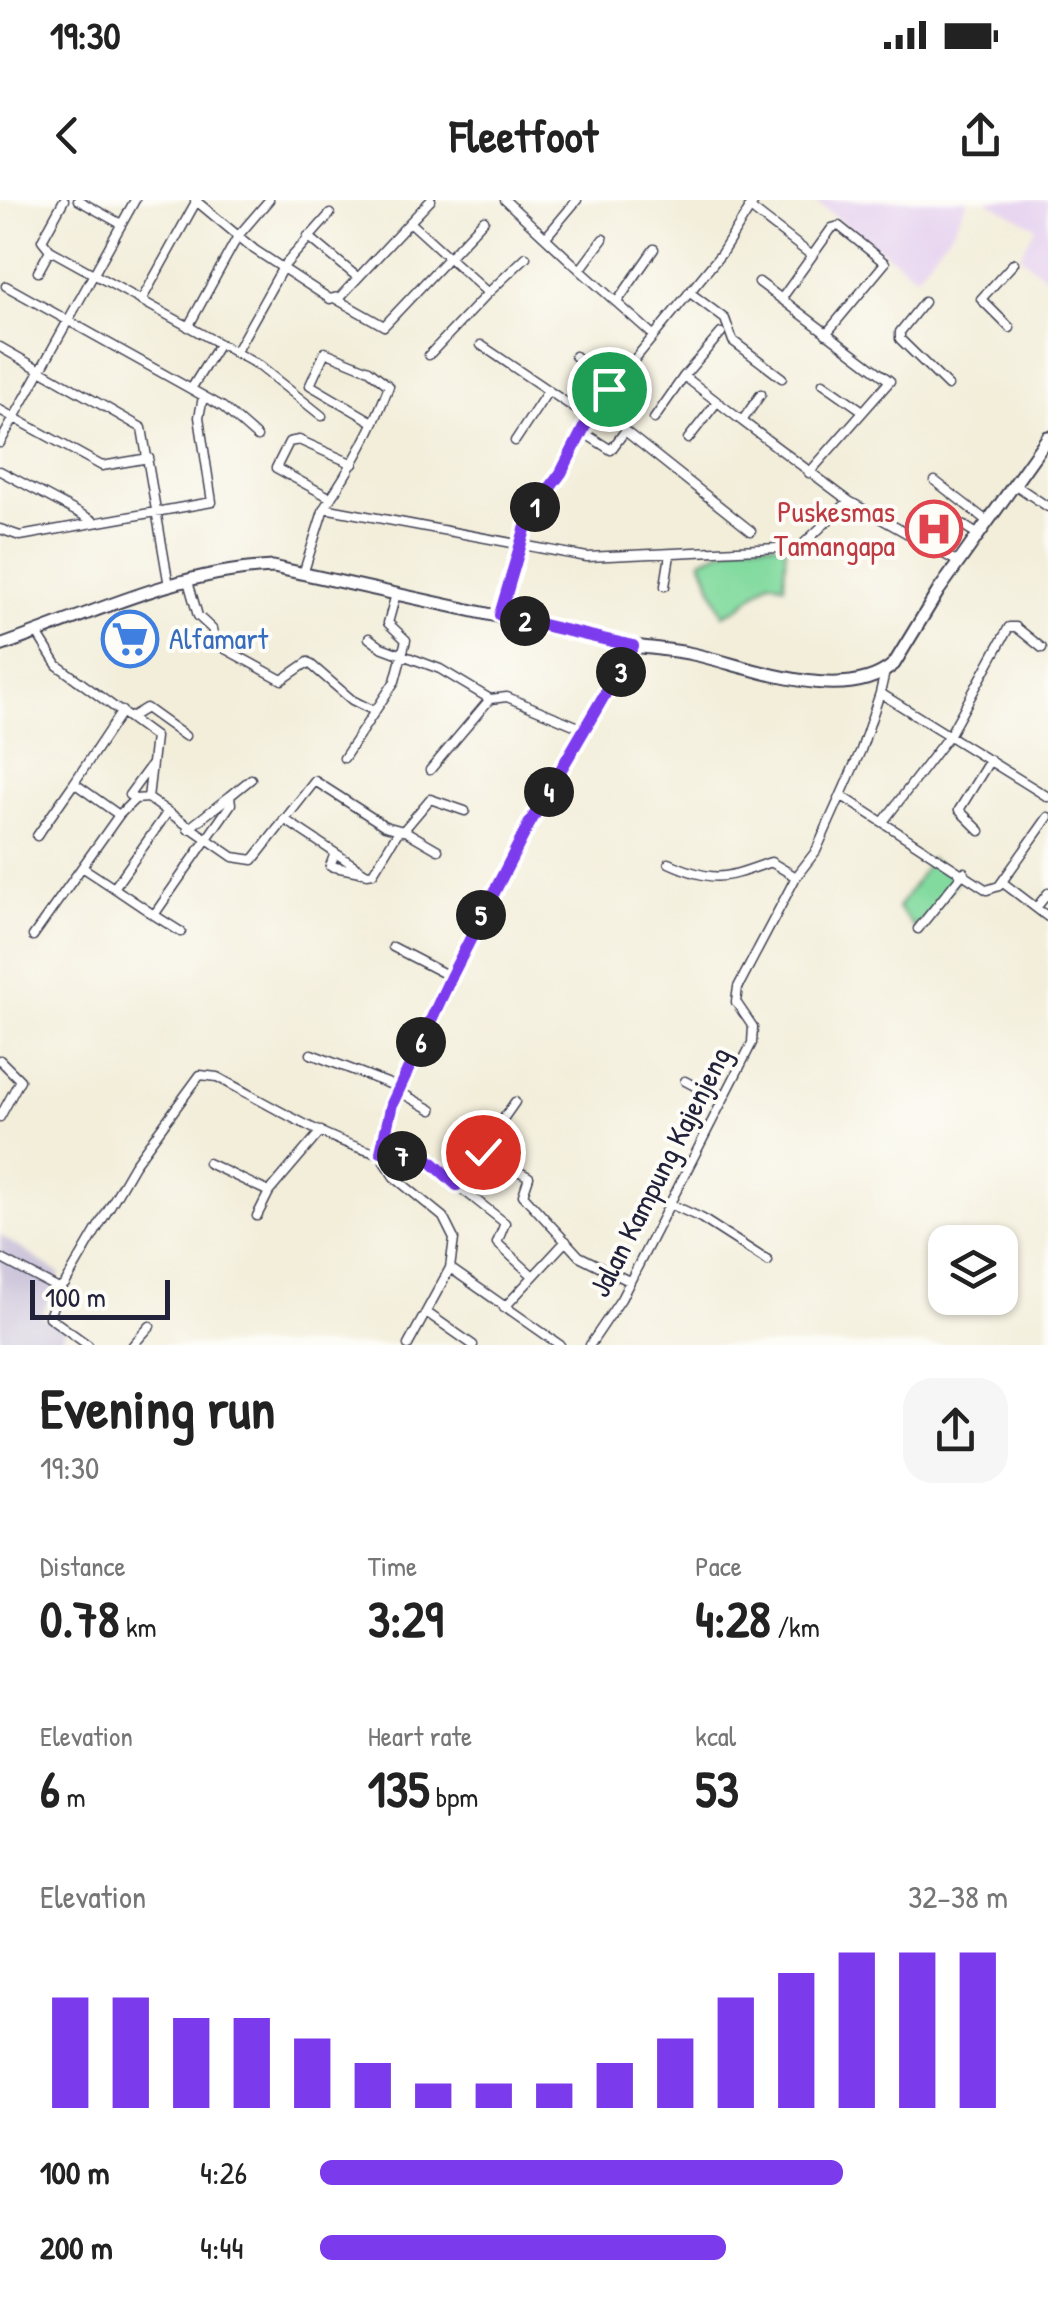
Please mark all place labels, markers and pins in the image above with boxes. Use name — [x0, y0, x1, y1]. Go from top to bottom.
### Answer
pin — [567, 347, 652, 432]
pin: 1 — [510, 482, 560, 532]
place label: Puskesmas Tamangapa — [774, 491, 895, 565]
hospital icon: Puskesmas Tamangapa — [904, 499, 964, 559]
pin: 2 — [500, 596, 550, 646]
supermarket icon: Alfamart — [100, 609, 160, 669]
place label: Alfamart — [169, 618, 269, 658]
pin: 3 — [596, 647, 646, 697]
pin: 4 — [524, 767, 574, 817]
pin: 5 — [456, 890, 506, 940]
pin: 6 — [396, 1017, 446, 1067]
pin — [441, 1110, 526, 1195]
pin: 7 — [377, 1131, 427, 1181]

